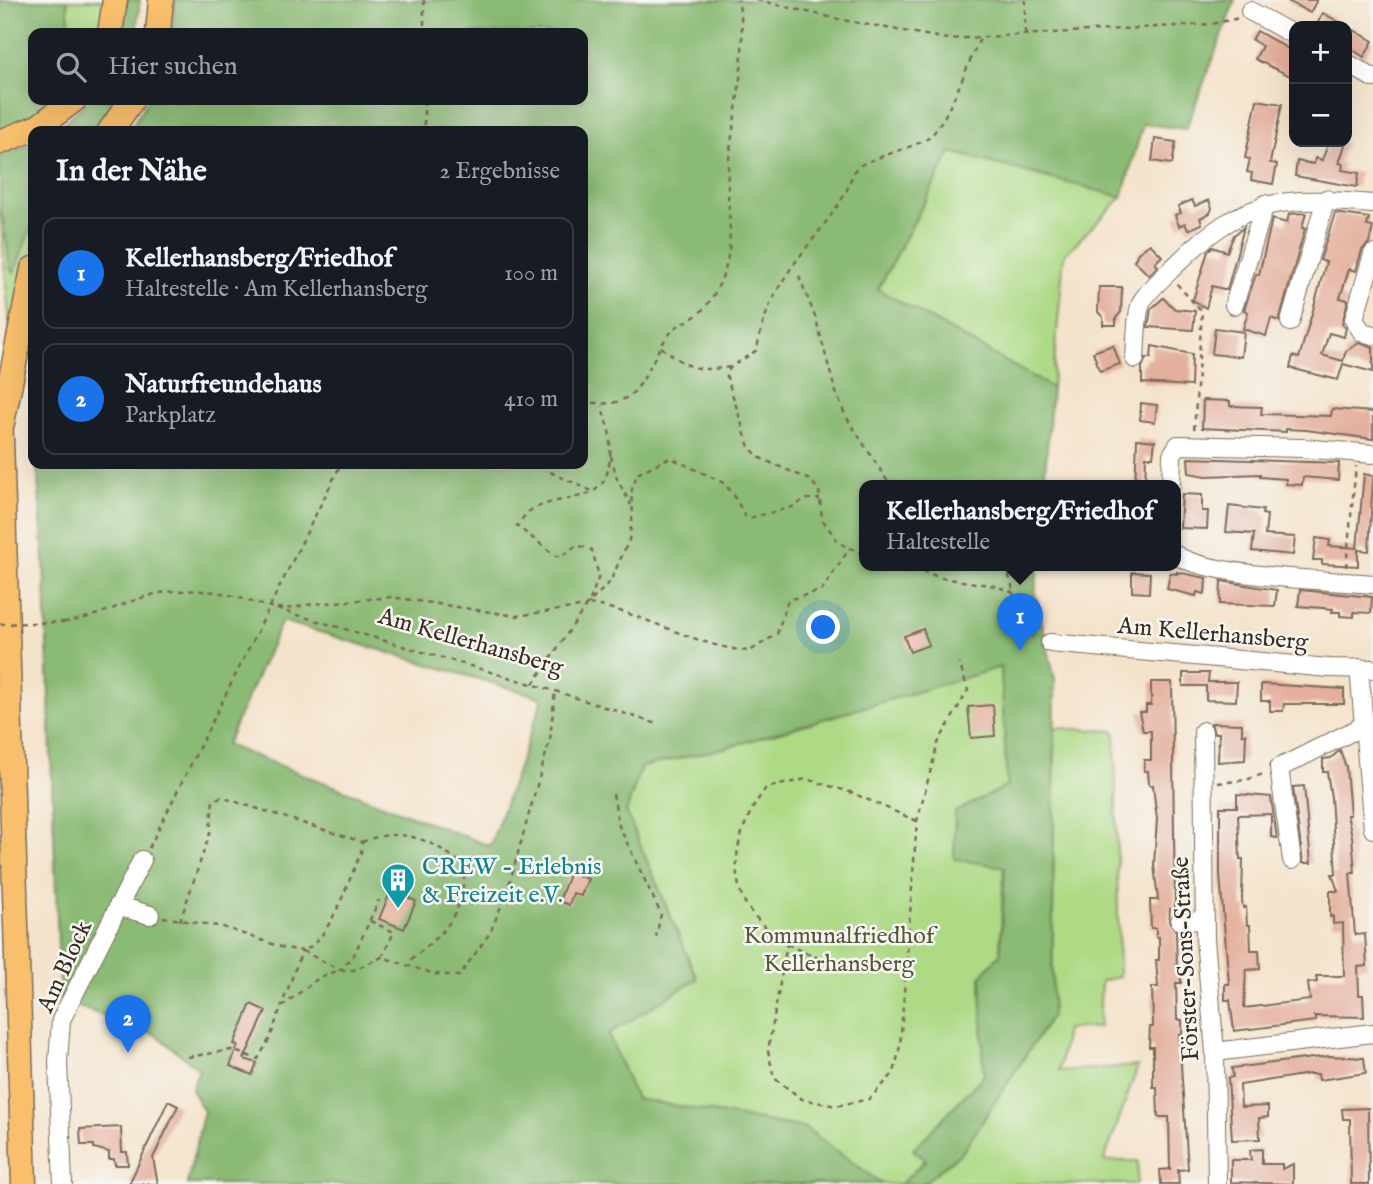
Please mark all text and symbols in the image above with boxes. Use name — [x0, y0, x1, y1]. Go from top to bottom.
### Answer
map controls — [1289, 21, 1352, 147]
button: + — [1289, 21, 1352, 84]
search box — [28, 28, 588, 105]
icon: search — [52, 48, 90, 86]
text: Hier suchen — [108, 50, 238, 83]
button: − — [1289, 84, 1352, 147]
text: In der Nähe — [56, 153, 207, 191]
text: 2 Ergebnisse — [439, 157, 560, 186]
text: Kellerhansberg/Friedhof — [125, 242, 393, 275]
text: 1 — [77, 259, 85, 288]
text: 100 m — [504, 259, 558, 288]
text: Haltestelle · Am Kellerhansberg — [125, 275, 427, 304]
text: Naturfreundehaus — [125, 368, 322, 401]
text: 2 — [76, 385, 86, 414]
text: 410 m — [504, 385, 558, 414]
text: Parkplatz — [125, 401, 216, 430]
popup — [859, 480, 1181, 571]
text: Kellerhansberg/Friedhof — [886, 495, 1154, 528]
text: Haltestelle — [886, 528, 990, 557]
pin: 1 — [997, 593, 1043, 651]
street label: Am Kellerhansberg — [373, 601, 568, 684]
your location — [806, 610, 840, 644]
street label: Am Kellerhansberg — [1115, 611, 1310, 658]
place label: CREW - Erlebnis & Freizeit e.V. — [422, 852, 602, 911]
street label: Förster-Sons-Straße — [1166, 856, 1207, 1062]
building icon: CREW - Erlebnis & Freizeit e.V. — [379, 861, 417, 910]
street label: Am Block — [30, 915, 100, 1019]
park label: Kommunalfriedhof Kellerhansberg — [743, 921, 939, 980]
pin: 2 — [105, 995, 151, 1053]

